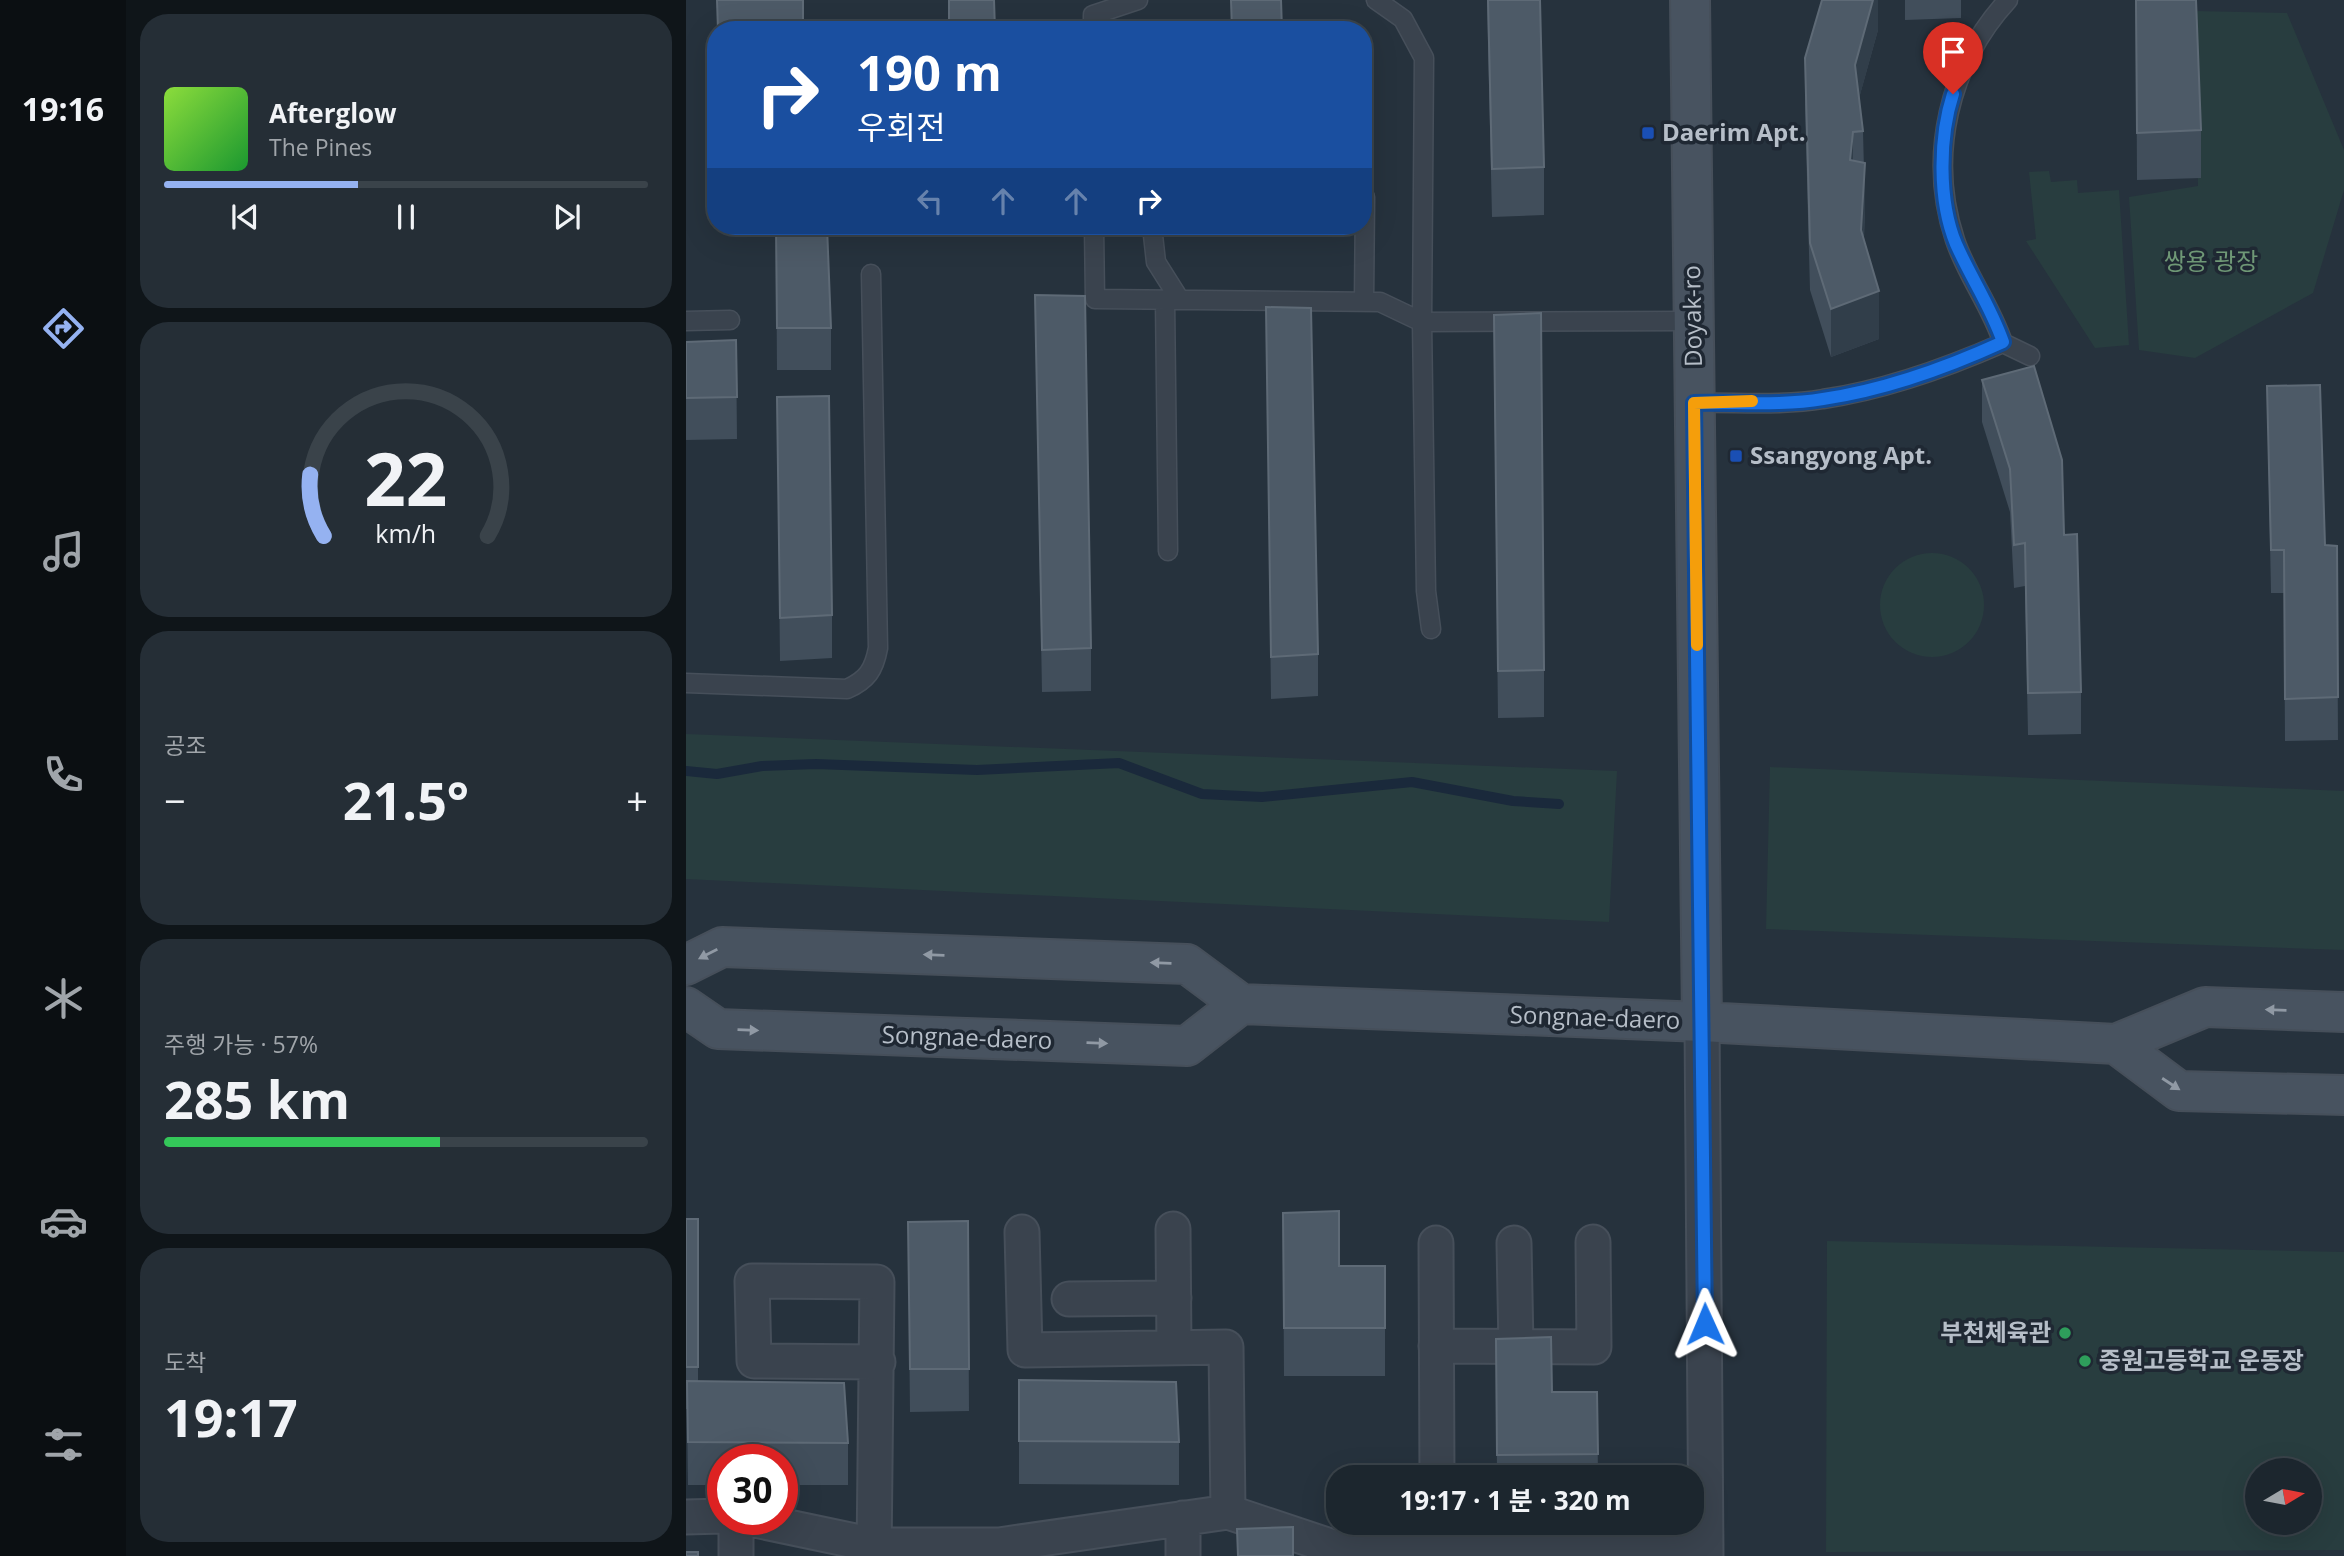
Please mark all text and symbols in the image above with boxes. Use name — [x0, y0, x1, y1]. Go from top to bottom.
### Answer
pin — [1923, 22, 1983, 94]
icon: arrive — [1934, 33, 1972, 71]
text: 190 m — [857, 39, 1002, 105]
icon: right — [742, 49, 833, 140]
text: 19:16 — [22, 87, 104, 130]
text: Afterglow — [269, 95, 396, 131]
text: 우회전 — [857, 105, 945, 148]
place label: Daerim Apt. — [1662, 115, 1805, 148]
marker: Daerim Apt. — [1640, 125, 1656, 141]
text: The Pines — [269, 131, 372, 163]
icon: left — [911, 182, 949, 220]
icon: ahead — [984, 182, 1022, 220]
icon: ahead — [1057, 182, 1095, 220]
icon: right — [1130, 182, 1168, 220]
icon: previous — [226, 198, 264, 236]
icon: pause — [387, 198, 425, 236]
icon: next — [548, 198, 586, 236]
park label: 쌍용 광장 — [2164, 244, 2258, 277]
street label: Doyak-ro — [1674, 265, 1709, 367]
icon: directions — [39, 304, 88, 353]
text: 22 — [364, 428, 448, 527]
place label: Ssangyong Apt. — [1750, 438, 1932, 471]
marker: Ssangyong Apt. — [1728, 448, 1744, 464]
text: km/h — [376, 515, 436, 549]
icon: music — [39, 527, 88, 576]
text: 공조 — [164, 729, 206, 761]
icon: phone — [39, 750, 88, 799]
text: 21.5° — [343, 764, 469, 835]
text: − — [164, 774, 186, 826]
text: + — [626, 774, 648, 826]
one-way arrow — [698, 949, 718, 960]
one-way arrow — [923, 949, 945, 961]
one-way arrow — [1150, 958, 1172, 969]
icon: climate — [39, 974, 88, 1023]
street label: Songnae-daero — [1509, 997, 1681, 1036]
one-way arrow — [2265, 1004, 2287, 1015]
street label: Songnae-daero — [881, 1017, 1053, 1056]
one-way arrow — [737, 1024, 759, 1035]
text: 주행 가능 · 57% — [164, 1028, 318, 1060]
one-way arrow — [1087, 1037, 1109, 1048]
text: 285 km — [164, 1063, 350, 1134]
one-way arrow — [2161, 1078, 2181, 1091]
icon: car — [39, 1197, 88, 1246]
position arrow — [1668, 1287, 1742, 1361]
place label: 부천체육관 — [1941, 1315, 2051, 1348]
marker: 부천체육관 — [2057, 1325, 2073, 1341]
place label: 중원고등학교 운동장 — [2099, 1343, 2304, 1376]
text: 도착 — [164, 1346, 206, 1378]
marker: 중원고등학교 운동장 — [2077, 1353, 2093, 1369]
text: 19:17 — [164, 1381, 298, 1452]
icon: filters — [39, 1420, 88, 1469]
speed limit sign: 30 — [707, 1444, 798, 1535]
north arrow — [2245, 1458, 2322, 1535]
map controls — [2245, 1458, 2322, 1535]
text: 19:17 · 1 분 · 320 m — [1399, 1482, 1631, 1518]

